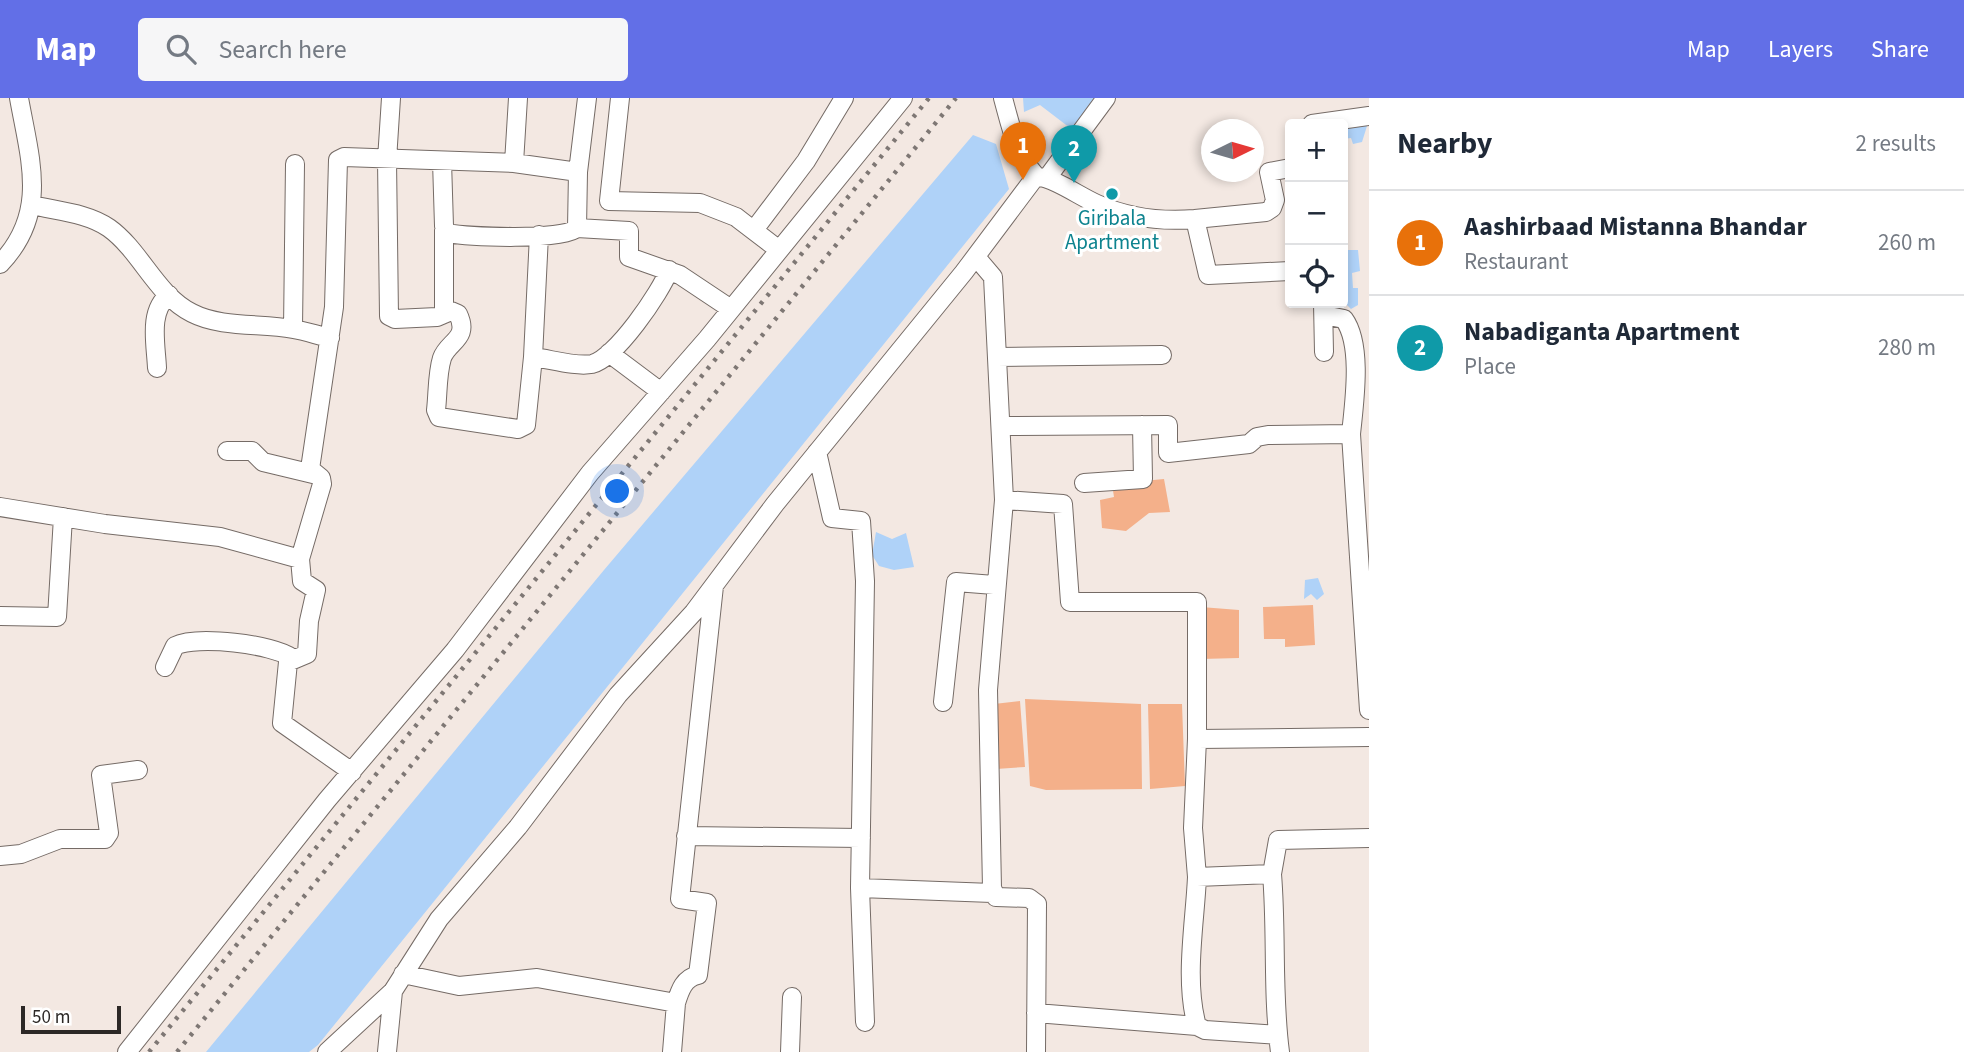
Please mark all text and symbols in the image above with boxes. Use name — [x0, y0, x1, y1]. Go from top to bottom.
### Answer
search box — [138, 18, 628, 81]
text: Map — [35, 26, 96, 73]
icon: search — [162, 30, 200, 68]
text: Search here — [218, 31, 347, 68]
text: Map — [1687, 32, 1730, 67]
text: Layers — [1768, 32, 1833, 67]
text: Share — [1871, 32, 1929, 67]
north arrow — [1201, 119, 1264, 182]
map controls — [1285, 119, 1348, 308]
button: + — [1285, 119, 1348, 182]
pin: 1 — [1000, 122, 1046, 180]
text: Nearby — [1397, 122, 1492, 165]
pin: 2 — [1051, 125, 1097, 183]
text: 2 results — [1856, 127, 1936, 160]
button: − — [1285, 182, 1348, 245]
marker: Giribala Apartment — [1104, 186, 1120, 202]
place label: Giribala Apartment — [1065, 203, 1159, 257]
text: Aashirbaad Mistanna Bhandar — [1464, 208, 1807, 245]
text: 1 — [1414, 226, 1426, 259]
text: 260 m — [1878, 226, 1936, 259]
button: locate — [1285, 245, 1348, 308]
text: Restaurant — [1464, 245, 1568, 278]
text: Nabadiganta Apartment — [1464, 313, 1740, 350]
text: 2 — [1414, 331, 1426, 364]
text: 280 m — [1878, 331, 1936, 364]
text: Place — [1464, 350, 1516, 383]
your location — [600, 474, 634, 508]
scale bar — [21, 1003, 121, 1035]
text: 50 m — [32, 1004, 70, 1031]

